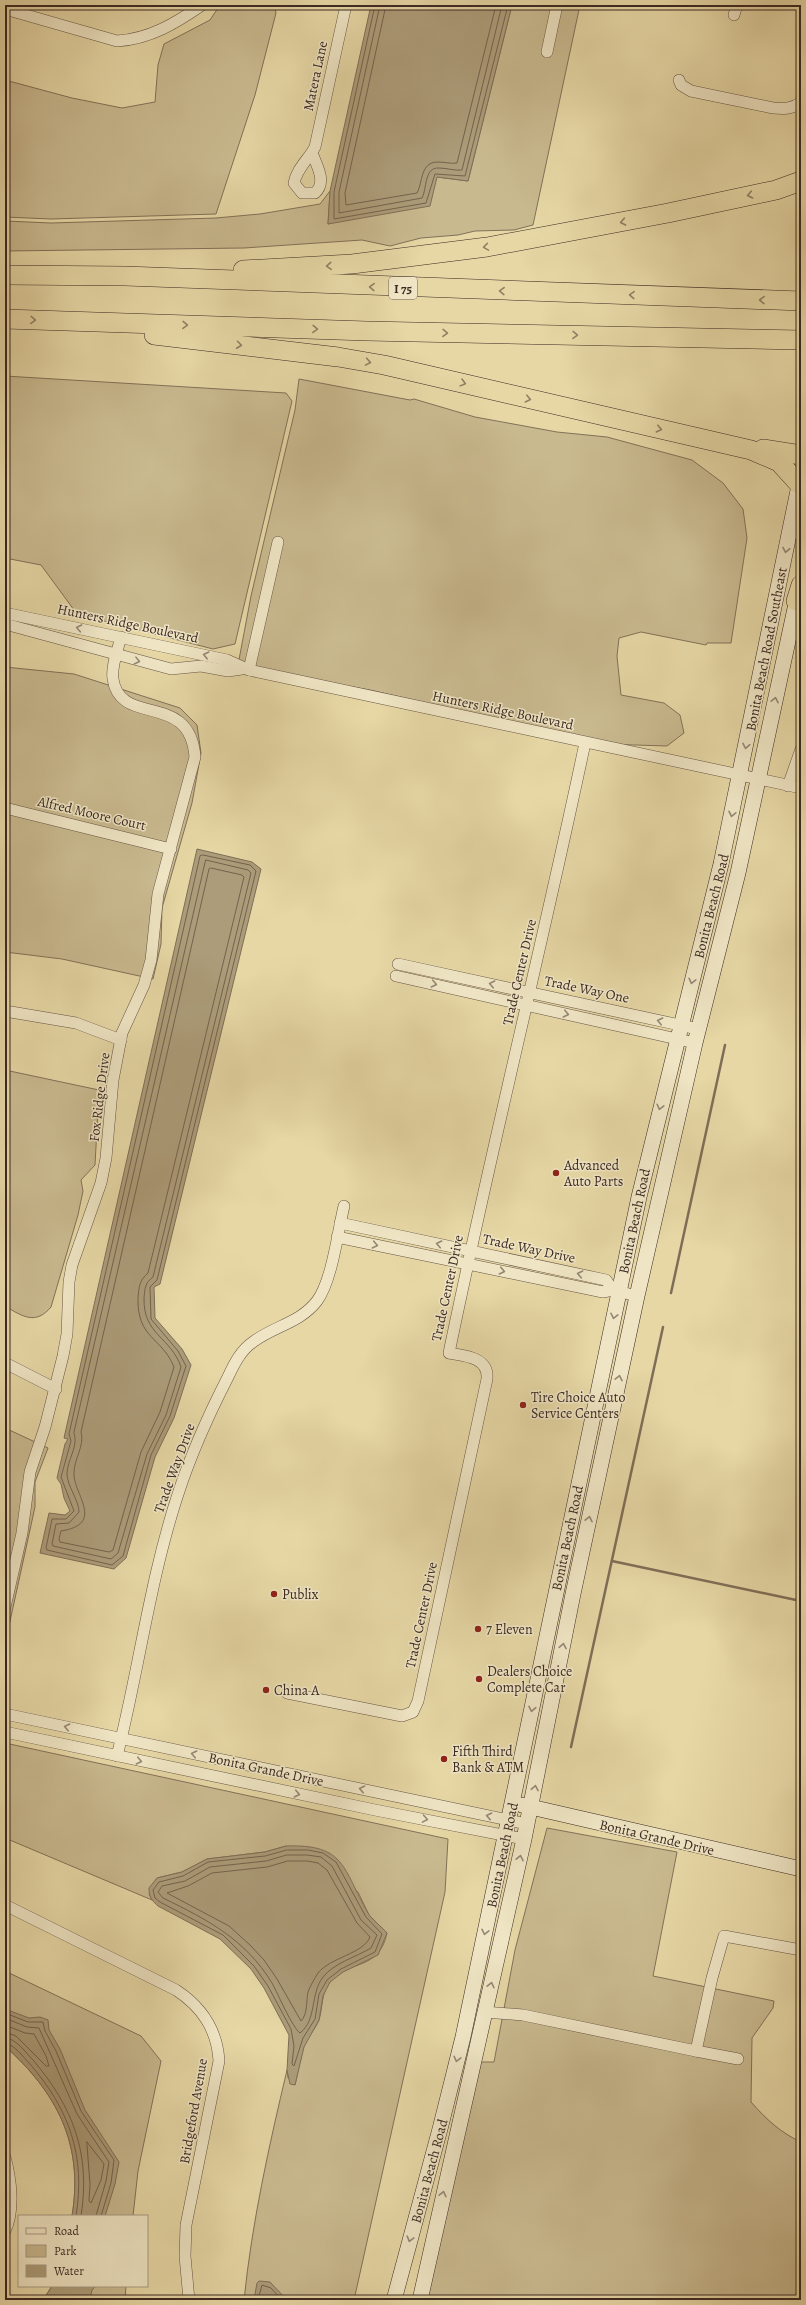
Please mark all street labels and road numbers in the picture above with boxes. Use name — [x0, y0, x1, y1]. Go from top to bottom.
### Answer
street label: Matera Lane — [299, 39, 332, 113]
road number: I 75 — [389, 277, 417, 299]
street label: Bonita Beach Road Southeast — [741, 565, 792, 733]
street label: Hunters Ridge Boulevard — [55, 599, 201, 648]
street label: Hunters Ridge Boulevard — [430, 686, 576, 735]
street label: Alfred Moore Court — [35, 792, 148, 835]
street label: Bonita Beach Road — [689, 851, 734, 960]
street label: Trade Center Drive — [498, 917, 541, 1027]
street label: Trade Way One — [543, 971, 631, 1008]
street label: Fox Ridge Drive — [85, 1051, 114, 1143]
street label: Bonita Beach Road — [614, 1166, 655, 1275]
street label: Trade Way Drive — [481, 1229, 577, 1268]
street label: Trade Center Drive — [427, 1233, 468, 1343]
street label: Trade Way Drive — [149, 1421, 200, 1516]
street label: Bonita Beach Road — [547, 1483, 588, 1592]
street label: Trade Center Drive — [401, 1560, 442, 1670]
street label: Bonita Grande Drive — [207, 1748, 325, 1791]
street label: Bonita Beach Road — [482, 1800, 523, 1909]
street label: Bonita Grande Drive — [598, 1815, 716, 1860]
street label: Bridgeford Avenue — [175, 2057, 212, 2165]
street label: Bonita Beach Road — [406, 2116, 453, 2225]

